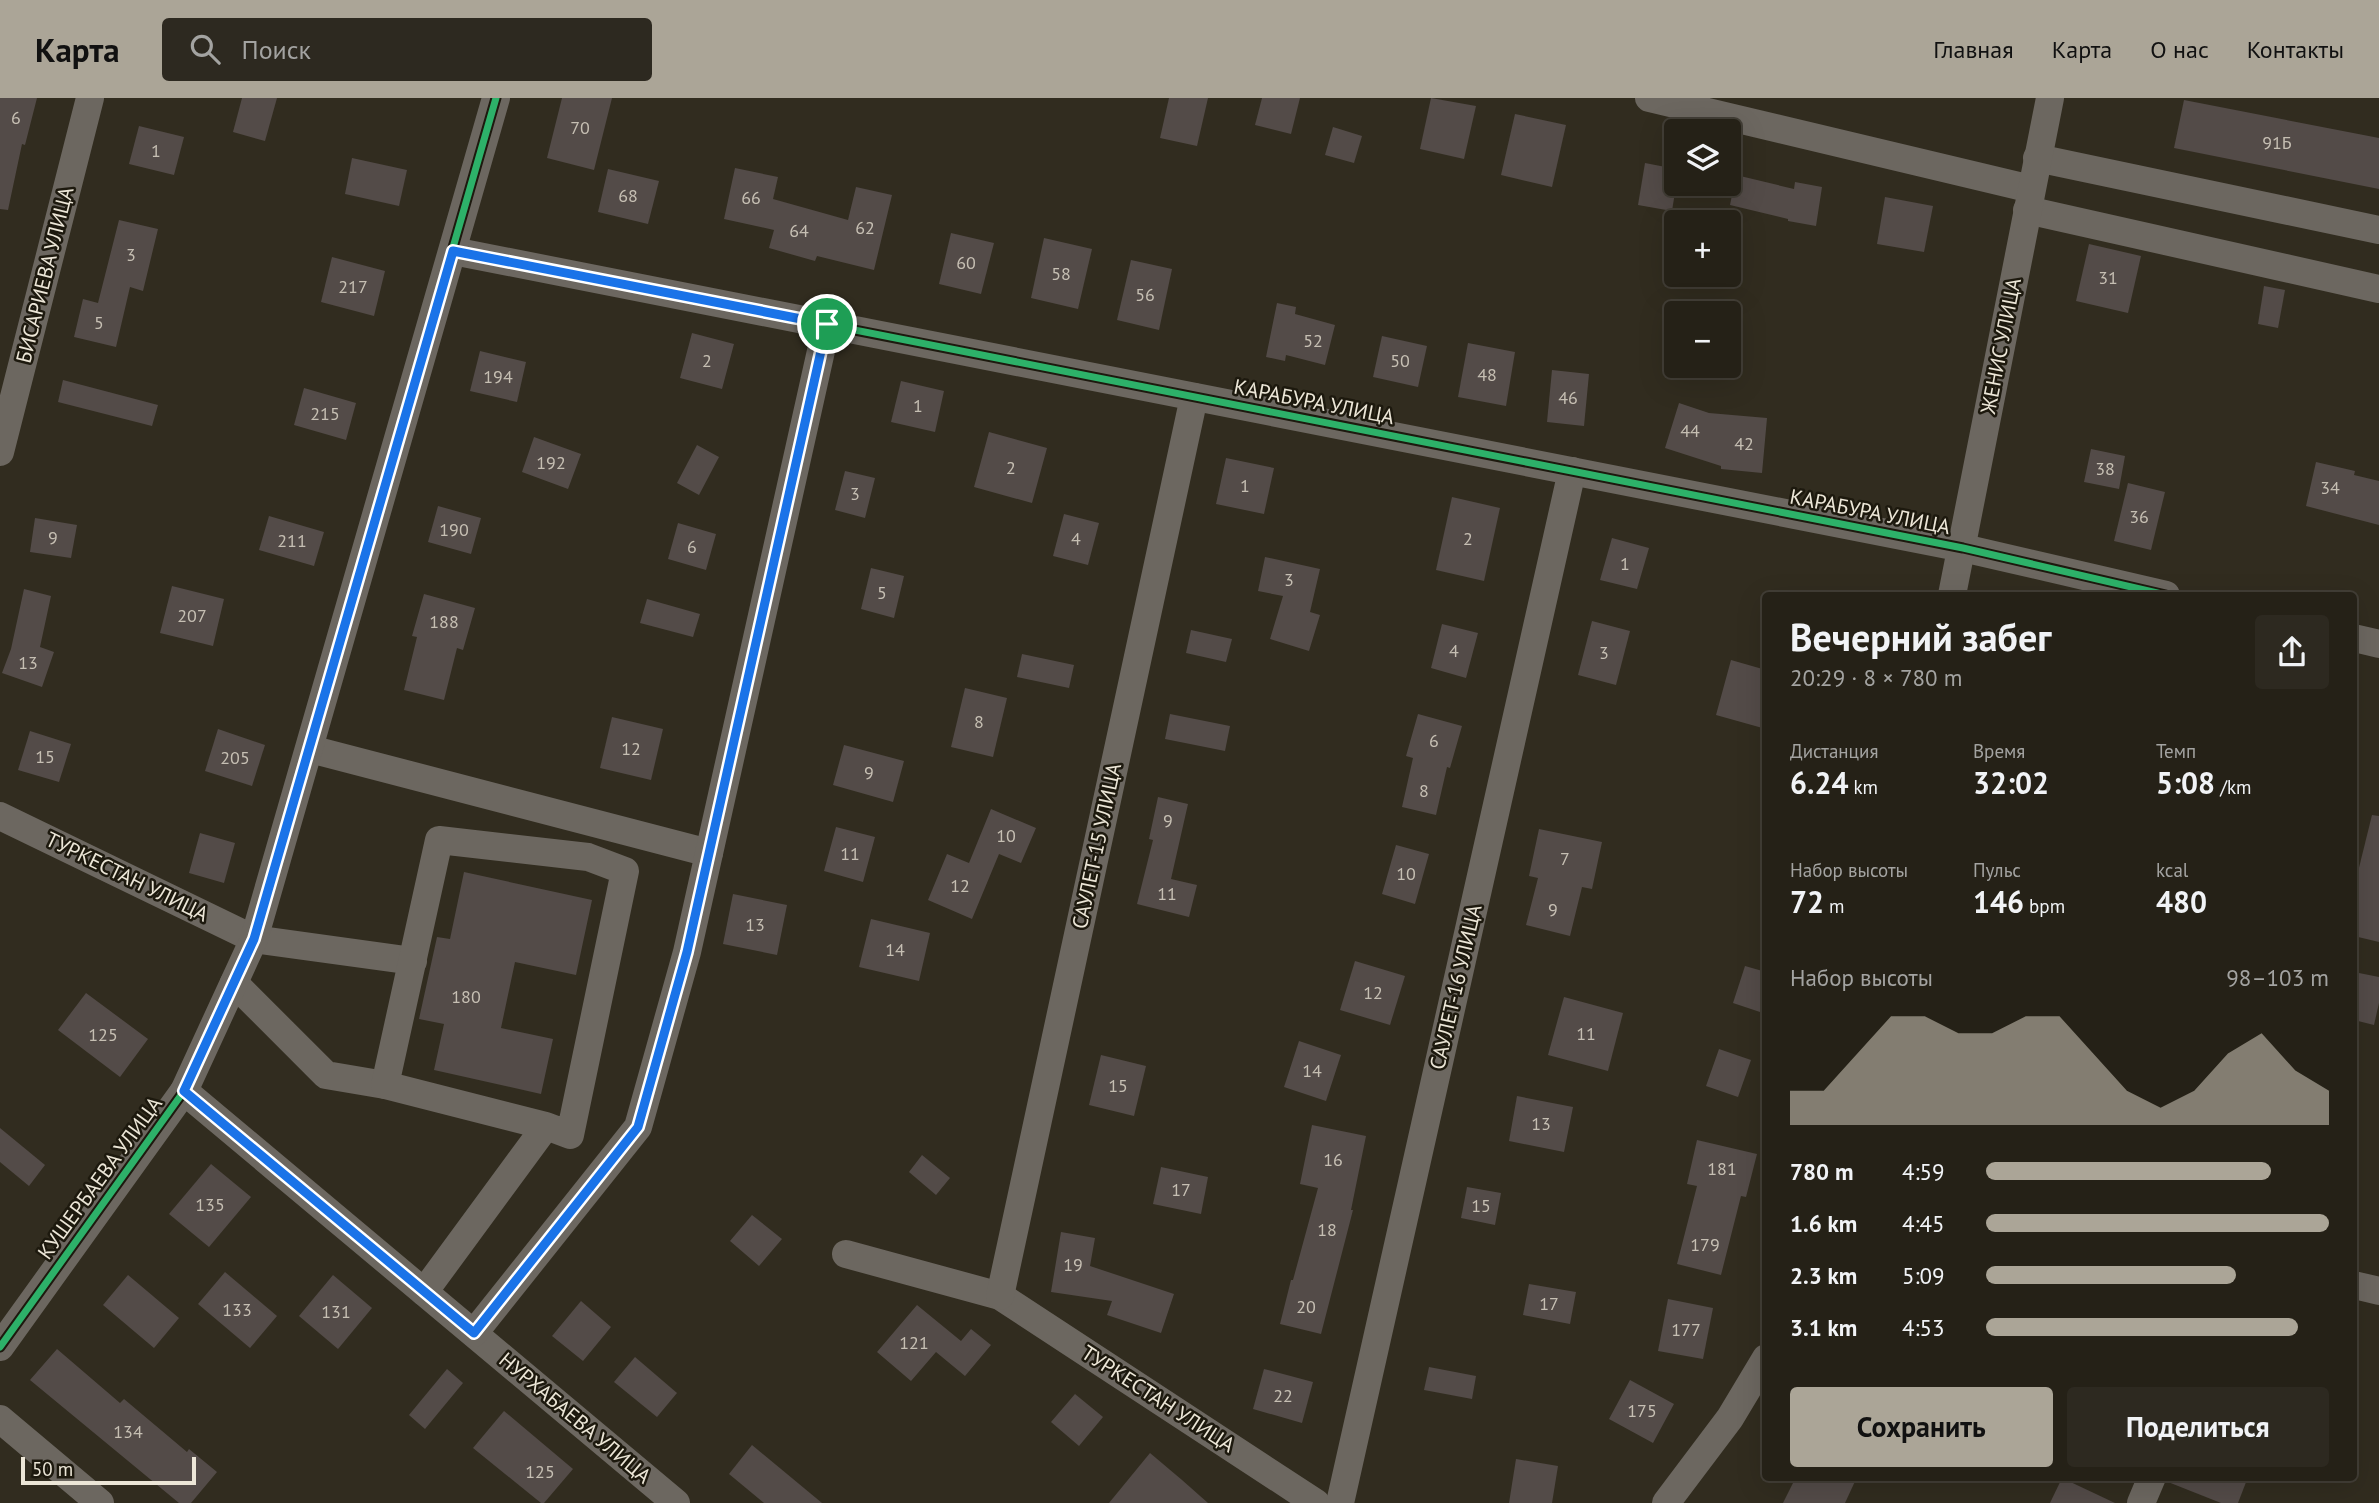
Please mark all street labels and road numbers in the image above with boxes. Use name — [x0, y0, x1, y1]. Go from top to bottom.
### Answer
street label: БИСАРИЕВА УЛИЦА — [10, 183, 80, 366]
street label: ЖЕНИС УЛИЦА — [1974, 275, 2027, 417]
street label: КАРАБУРА УЛИЦА — [1232, 373, 1397, 430]
street label: КАРАБУРА УЛИЦА — [1788, 483, 1953, 540]
street label: САУЛЕТ-15 УЛИЦА — [1066, 760, 1127, 931]
street label: ТУРКЕСТАН УЛИЦА — [41, 825, 214, 928]
street label: САУЛЕТ-16 УЛИЦА — [1423, 901, 1488, 1072]
street label: КУШЕРБАЕВА УЛИЦА — [31, 1090, 168, 1264]
street label: ТУРКЕСТАН УЛИЦА — [1076, 1339, 1241, 1459]
street label: НУРХАБАЕВА УЛИЦА — [494, 1346, 658, 1490]

